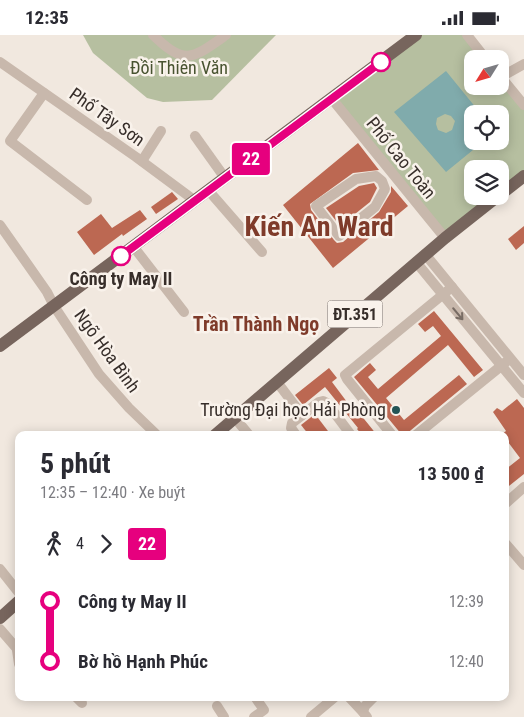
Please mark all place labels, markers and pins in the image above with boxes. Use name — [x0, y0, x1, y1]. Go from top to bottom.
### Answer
unlabelled marker — [371, 52, 391, 72]
marker: Công ty May II — [111, 246, 131, 266]
place label: Công ty May II — [70, 268, 172, 289]
place label: Trường Đại học Hải Phòng — [200, 399, 386, 420]
marker: Trường Đại học Hải Phòng — [390, 404, 402, 416]

